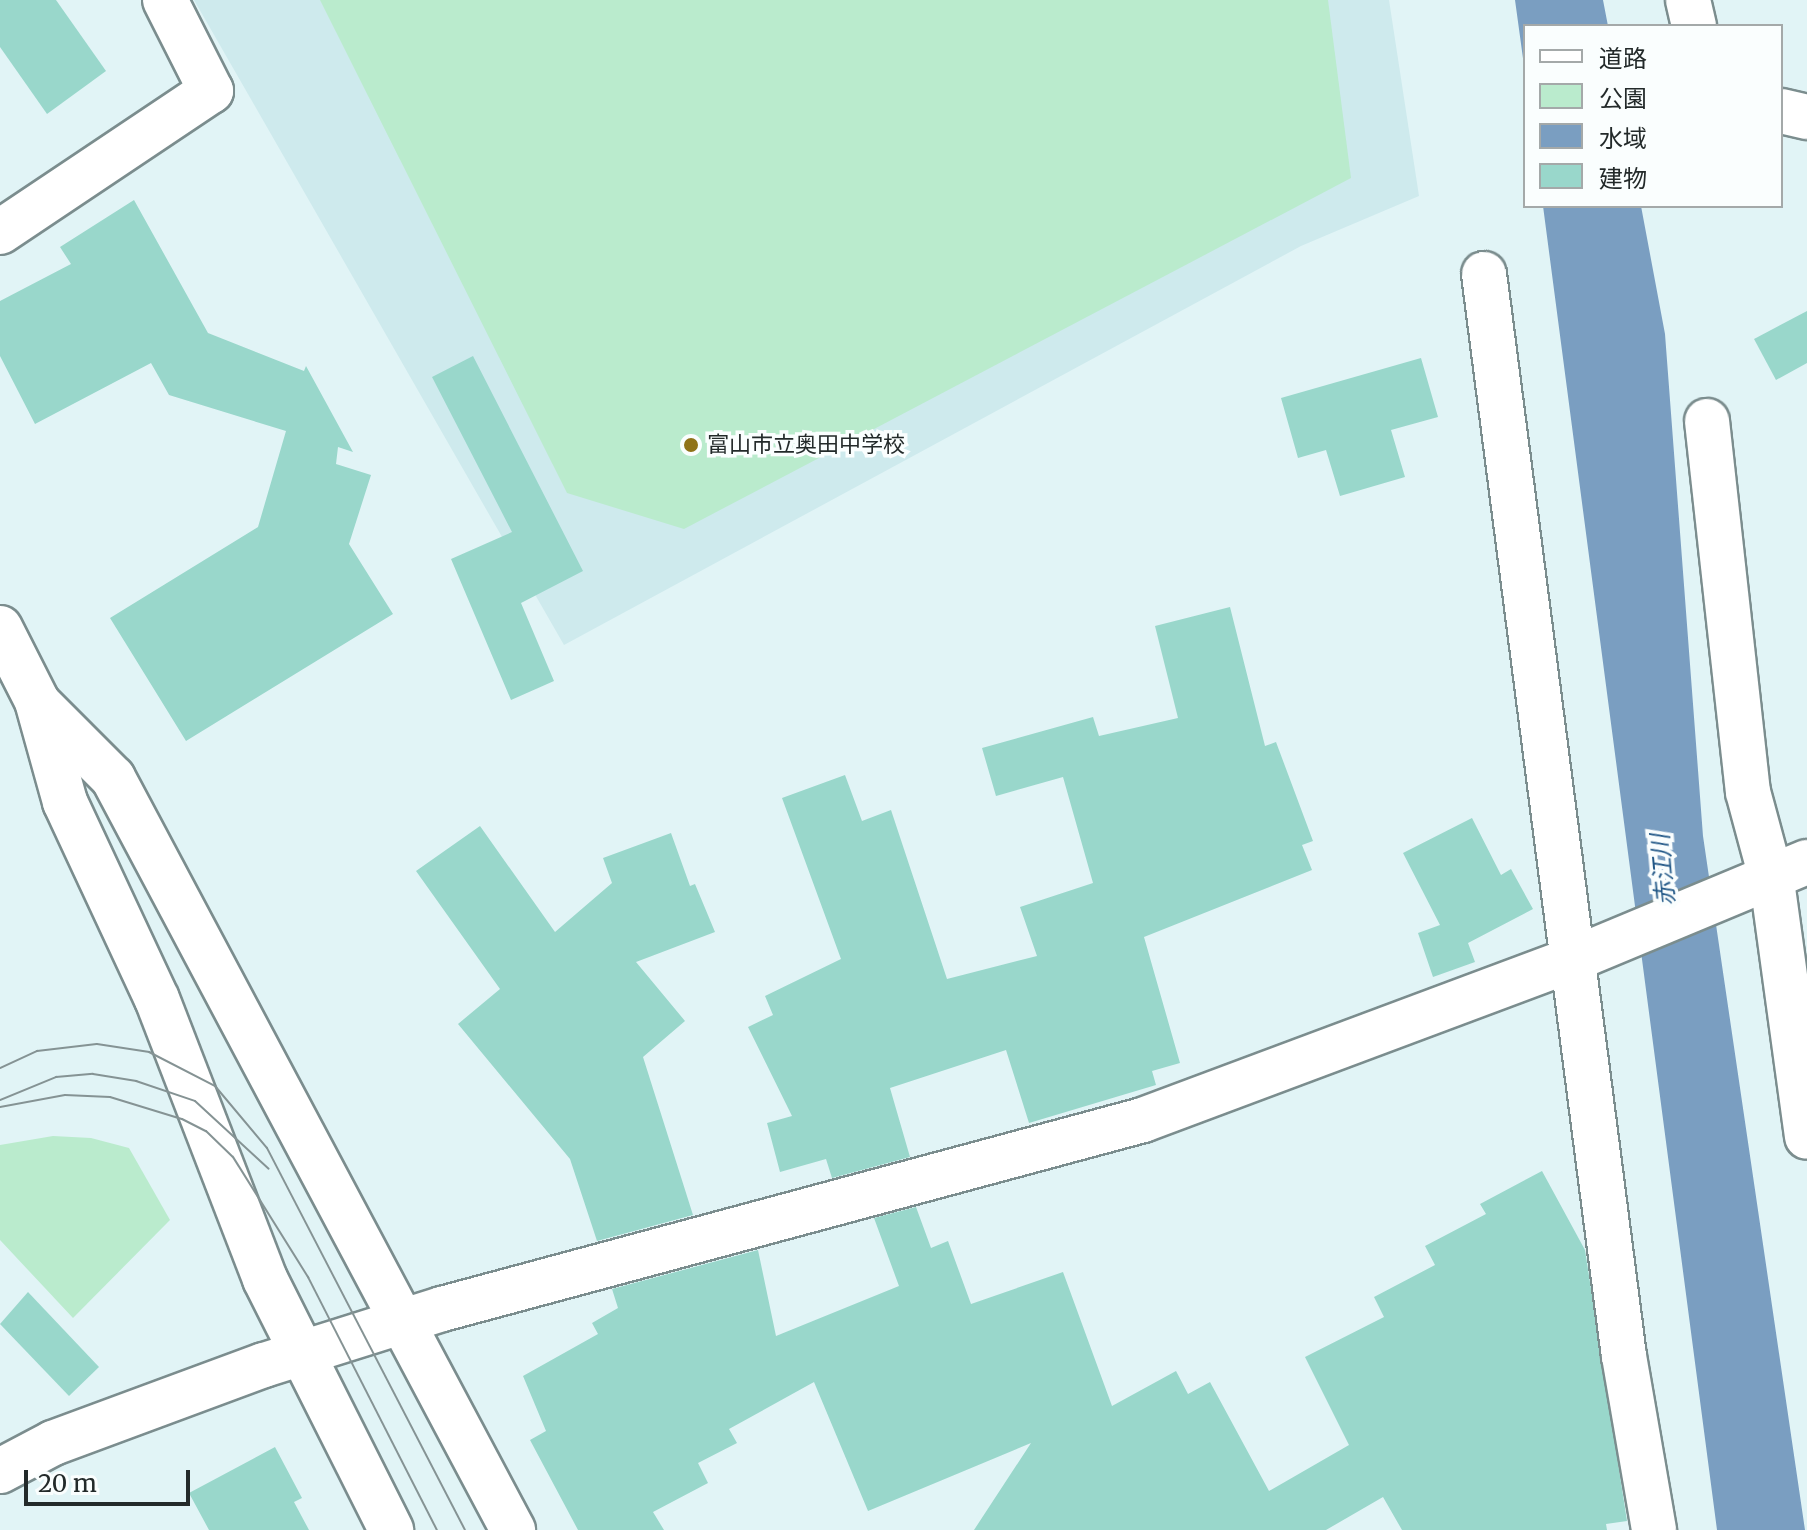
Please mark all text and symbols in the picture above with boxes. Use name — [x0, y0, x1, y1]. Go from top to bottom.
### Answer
legend — [1523, 24, 1783, 208]
text: 道路 — [1599, 43, 1647, 74]
text: 公園 — [1599, 83, 1647, 114]
text: 水域 — [1599, 123, 1647, 154]
text: 建物 — [1599, 163, 1647, 194]
place label: 富山市立奥田中学校 — [707, 432, 905, 458]
marker: 富山市立奥田中学校 — [682, 436, 700, 454]
water label: 赤江川 — [1646, 833, 1680, 907]
scale bar — [28, 1454, 194, 1504]
text: 20 m — [38, 1468, 97, 1499]

